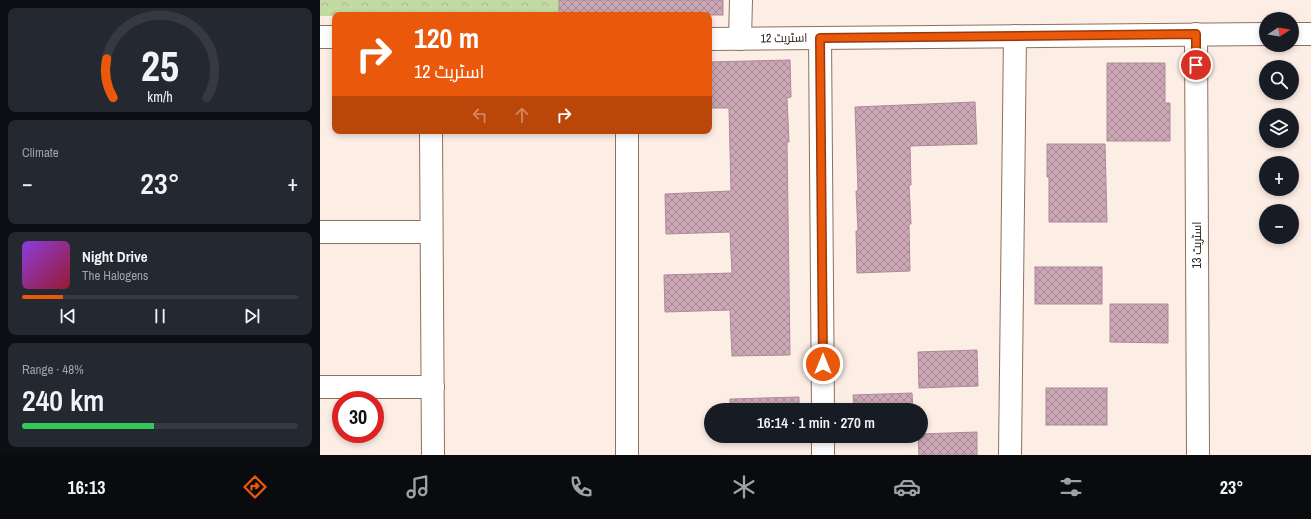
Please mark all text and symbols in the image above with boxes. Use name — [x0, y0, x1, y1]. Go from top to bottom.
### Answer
north arrow — [1259, 12, 1299, 52]
map controls — [1259, 12, 1299, 244]
text: 120 m — [414, 19, 479, 57]
icon: right — [348, 28, 400, 80]
street label: اسٹریٹ 12 — [760, 30, 808, 46]
text: 25 — [141, 38, 179, 94]
pin — [1179, 48, 1213, 82]
icon: arrive — [1185, 54, 1207, 76]
text: اسٹریٹ 12 — [414, 59, 484, 84]
button: search — [1259, 60, 1299, 100]
text: km/h — [147, 87, 173, 106]
icon: left — [469, 104, 491, 126]
icon: ahead — [511, 104, 533, 126]
icon: right — [553, 104, 575, 126]
button: layers — [1259, 108, 1299, 148]
text: Climate — [22, 144, 59, 161]
button: + — [1259, 156, 1299, 196]
text: 23° — [140, 163, 180, 203]
text: − — [22, 168, 33, 198]
text: + — [287, 168, 298, 198]
button: − — [1259, 204, 1299, 244]
street label: اسٹریٹ 13 — [1189, 222, 1205, 268]
text: Night Drive — [82, 246, 148, 267]
text: The Halogens — [82, 267, 148, 284]
icon: previous — [57, 305, 79, 327]
icon: pause — [149, 305, 171, 327]
icon: next — [241, 305, 263, 327]
position arrow — [802, 343, 844, 385]
text: Range · 48% — [22, 361, 84, 378]
text: 240 km — [22, 380, 104, 420]
speed limit sign: 30 — [332, 391, 384, 443]
text: 16:14 · 1 min · 270 m — [757, 412, 875, 433]
icon: directions — [241, 473, 269, 501]
icon: music — [404, 473, 432, 501]
icon: phone — [567, 473, 595, 501]
icon: climate — [730, 473, 758, 501]
icon: car — [893, 473, 921, 501]
icon: filters — [1057, 473, 1085, 501]
text: 16:13 — [68, 475, 105, 500]
text: 23° — [1220, 475, 1243, 500]

